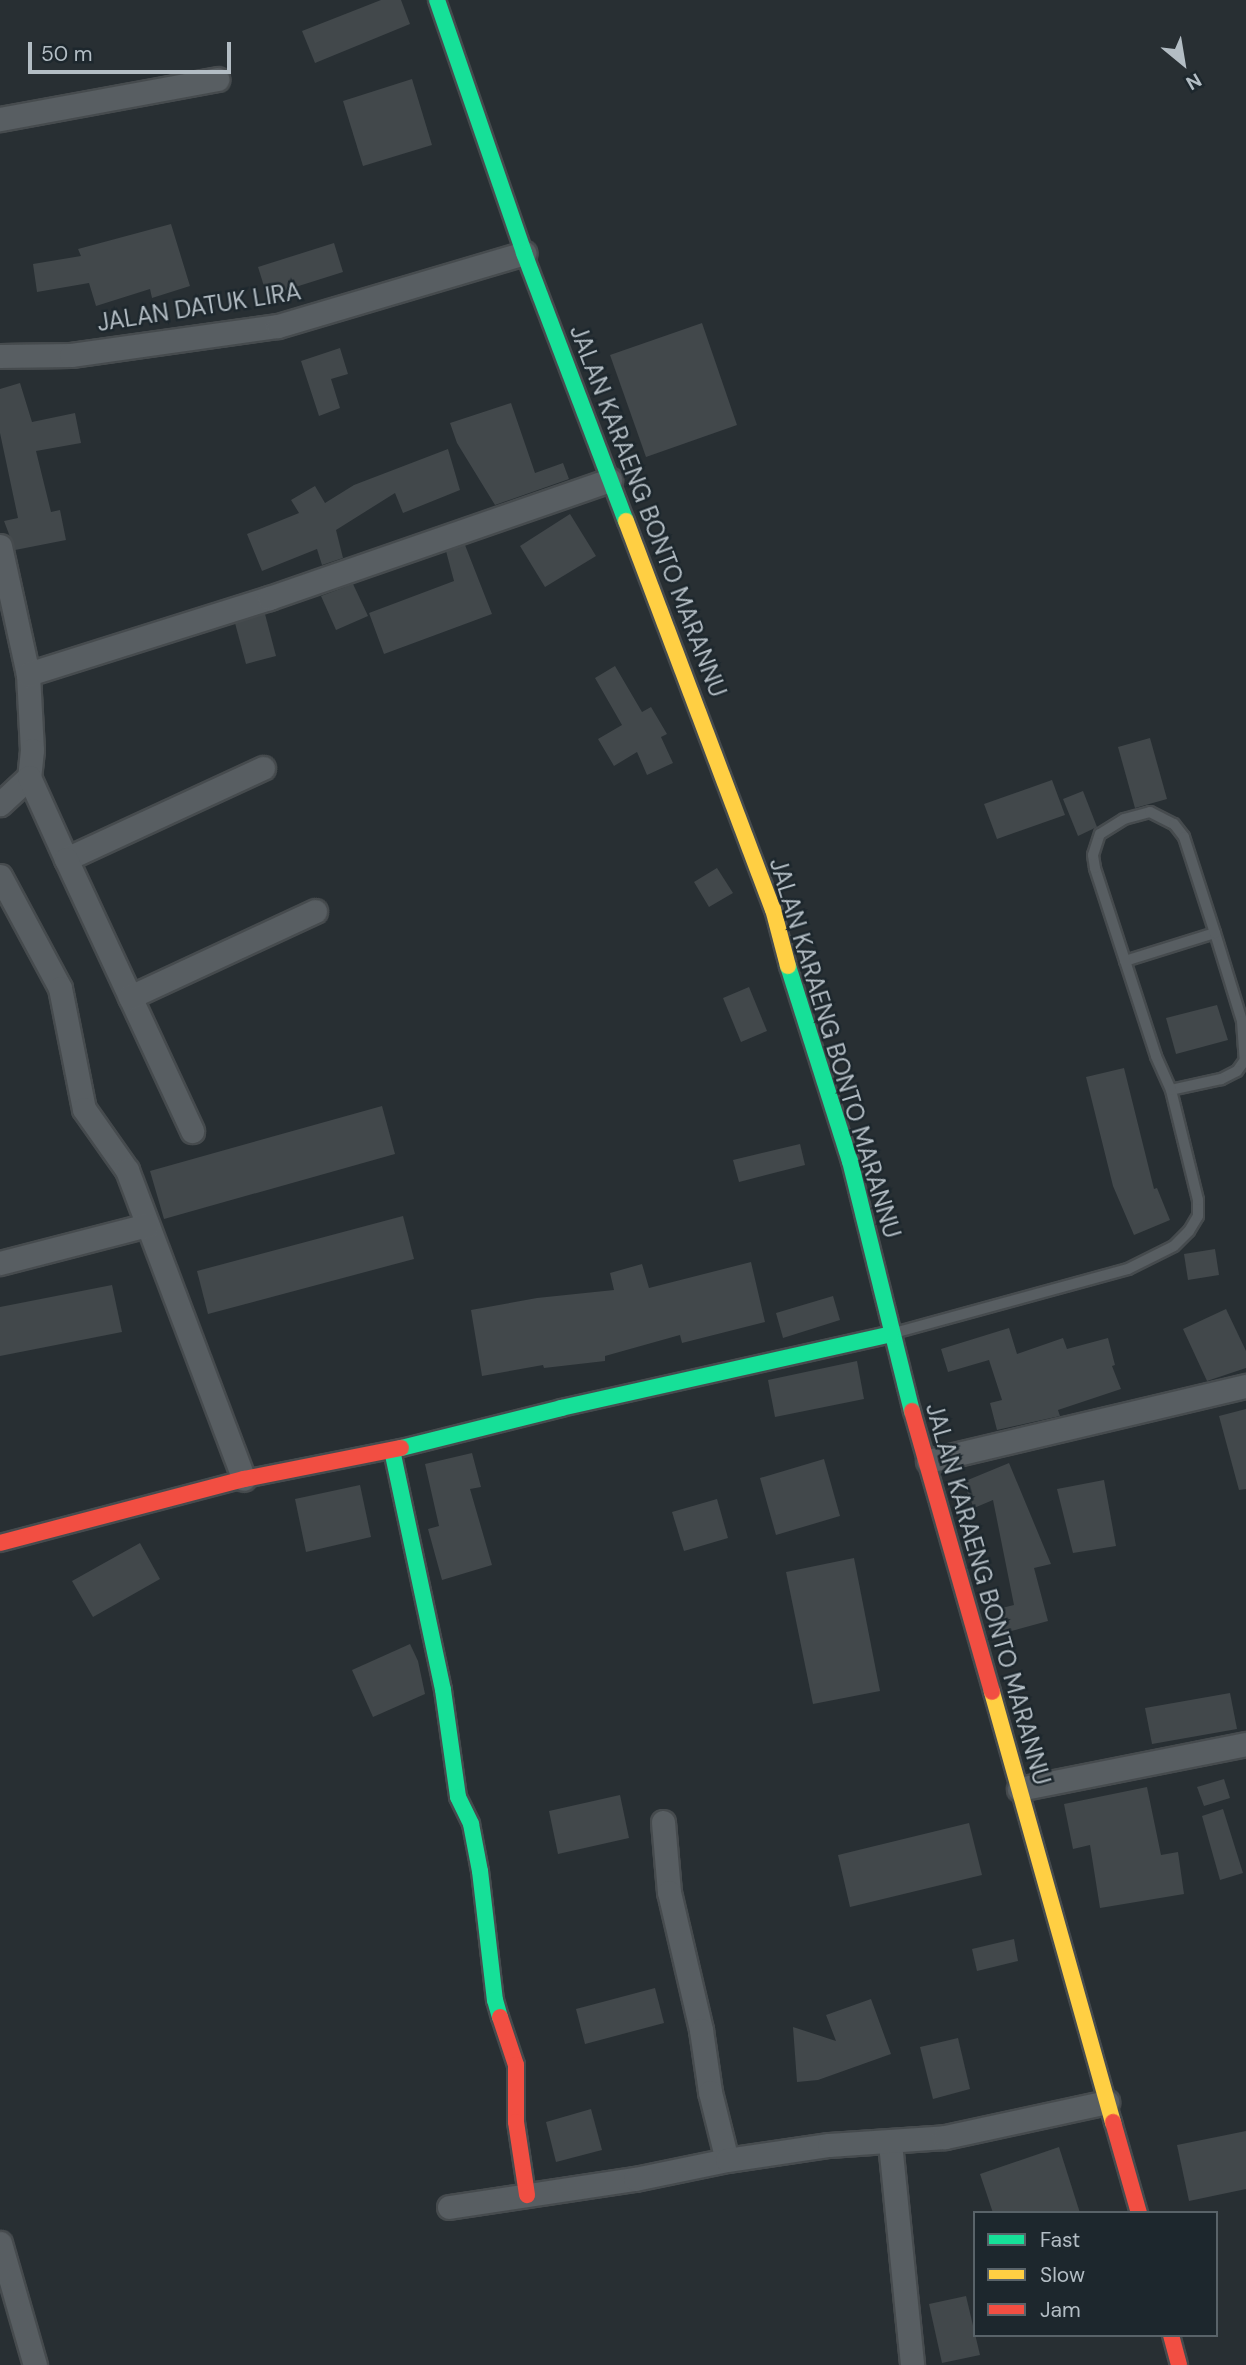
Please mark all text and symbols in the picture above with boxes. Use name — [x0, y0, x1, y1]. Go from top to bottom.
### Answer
scale bar — [32, 28, 234, 72]
north arrow — [1148, 28, 1218, 98]
text: 50 m — [41, 40, 92, 68]
text: N — [1182, 67, 1206, 96]
street label: JALAN DATUK LIRA — [95, 277, 303, 337]
street label: JALAN KARAENG BONTO MARANNU — [564, 321, 732, 701]
street label: JALAN KARAENG BONTO MARANNU — [763, 854, 907, 1242]
street label: JALAN KARAENG BONTO MARANNU — [920, 1400, 1056, 1788]
legend — [973, 2211, 1218, 2337]
text: Fast — [1040, 2226, 1080, 2254]
text: Slow — [1040, 2261, 1085, 2289]
text: Jam — [1040, 2296, 1081, 2324]

